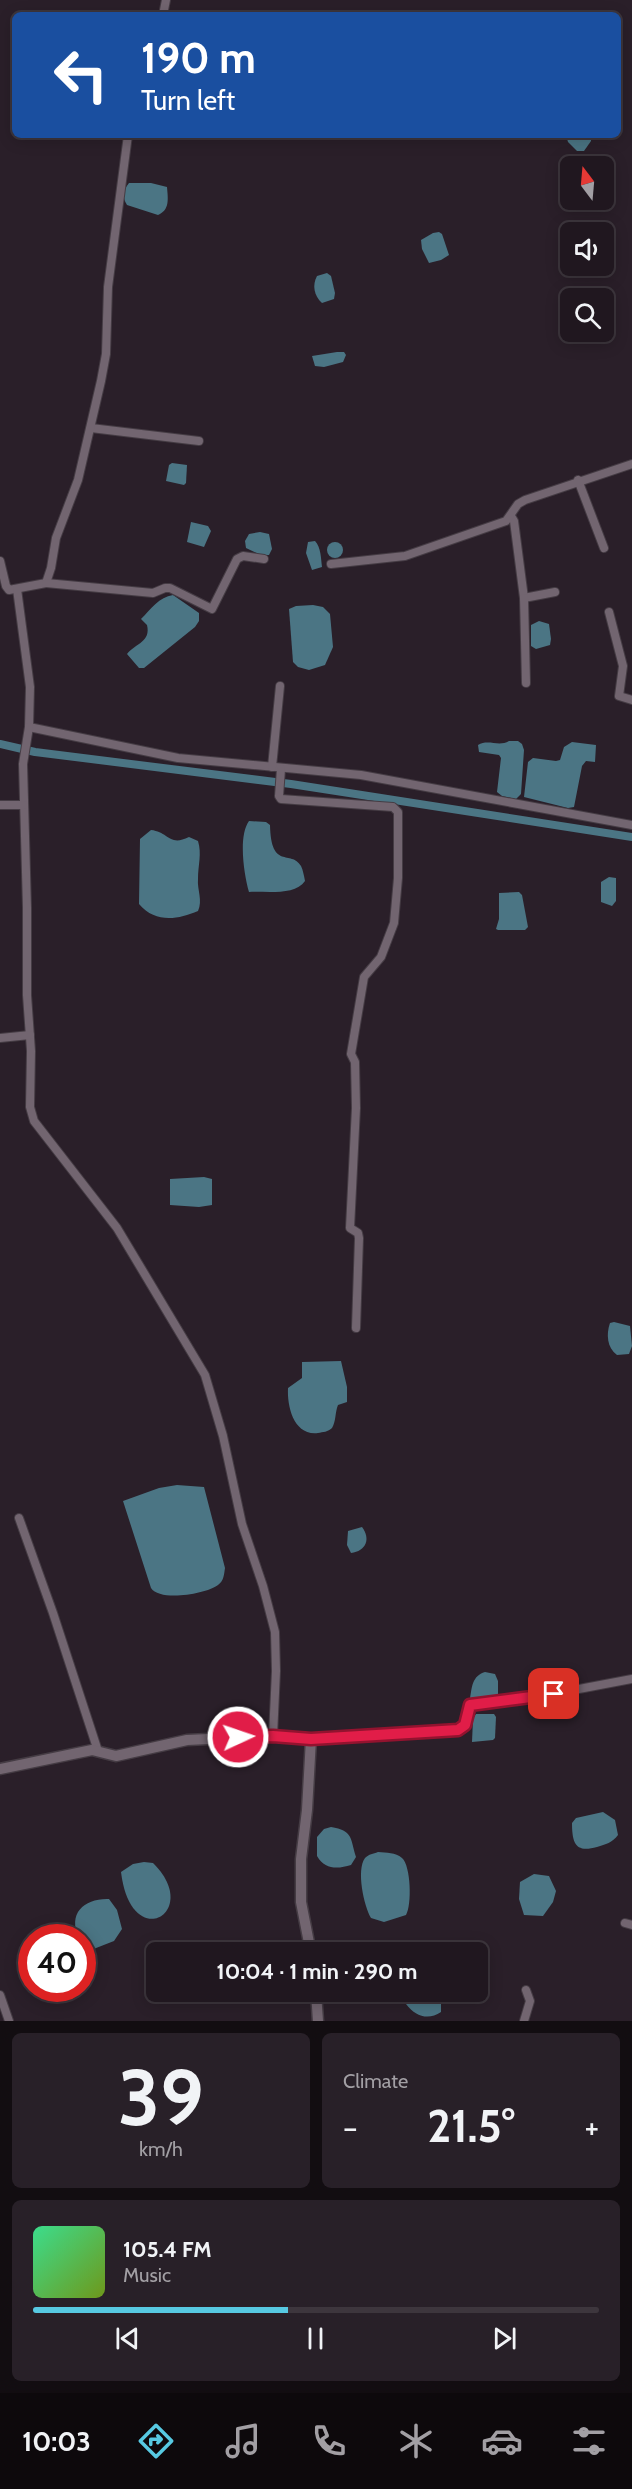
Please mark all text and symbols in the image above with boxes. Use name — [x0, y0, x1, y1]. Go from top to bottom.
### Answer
text: 190 m — [141, 32, 256, 84]
icon: left — [42, 36, 120, 114]
text: Turn left — [141, 84, 235, 117]
north arrow — [560, 156, 614, 210]
map controls — [560, 156, 614, 342]
button: sound — [560, 222, 614, 276]
button: search — [560, 288, 614, 342]
pin — [528, 1668, 579, 1719]
icon: arrive — [537, 1677, 570, 1710]
position arrow — [206, 1705, 270, 1769]
speed limit sign: 40 — [18, 1924, 96, 2002]
text: 10:04 · 1 min · 290 m — [217, 1958, 417, 1985]
text: 39 — [118, 2050, 204, 2145]
text: Climate — [343, 2069, 408, 2093]
text: 21.5° — [427, 2099, 515, 2153]
text: − — [343, 2107, 358, 2147]
text: + — [584, 2107, 599, 2147]
text: km/h — [139, 2137, 183, 2161]
text: 105.4 FM — [123, 2236, 211, 2263]
text: Music — [123, 2263, 171, 2287]
icon: previous — [111, 2322, 144, 2355]
icon: pause — [299, 2322, 332, 2355]
icon: next — [488, 2322, 521, 2355]
icon: directions — [135, 2420, 177, 2462]
icon: music — [222, 2420, 264, 2462]
icon: phone — [308, 2420, 350, 2462]
icon: climate — [395, 2420, 437, 2462]
icon: car — [481, 2420, 523, 2462]
icon: filters — [568, 2420, 610, 2462]
text: 10:03 — [22, 2425, 91, 2458]

